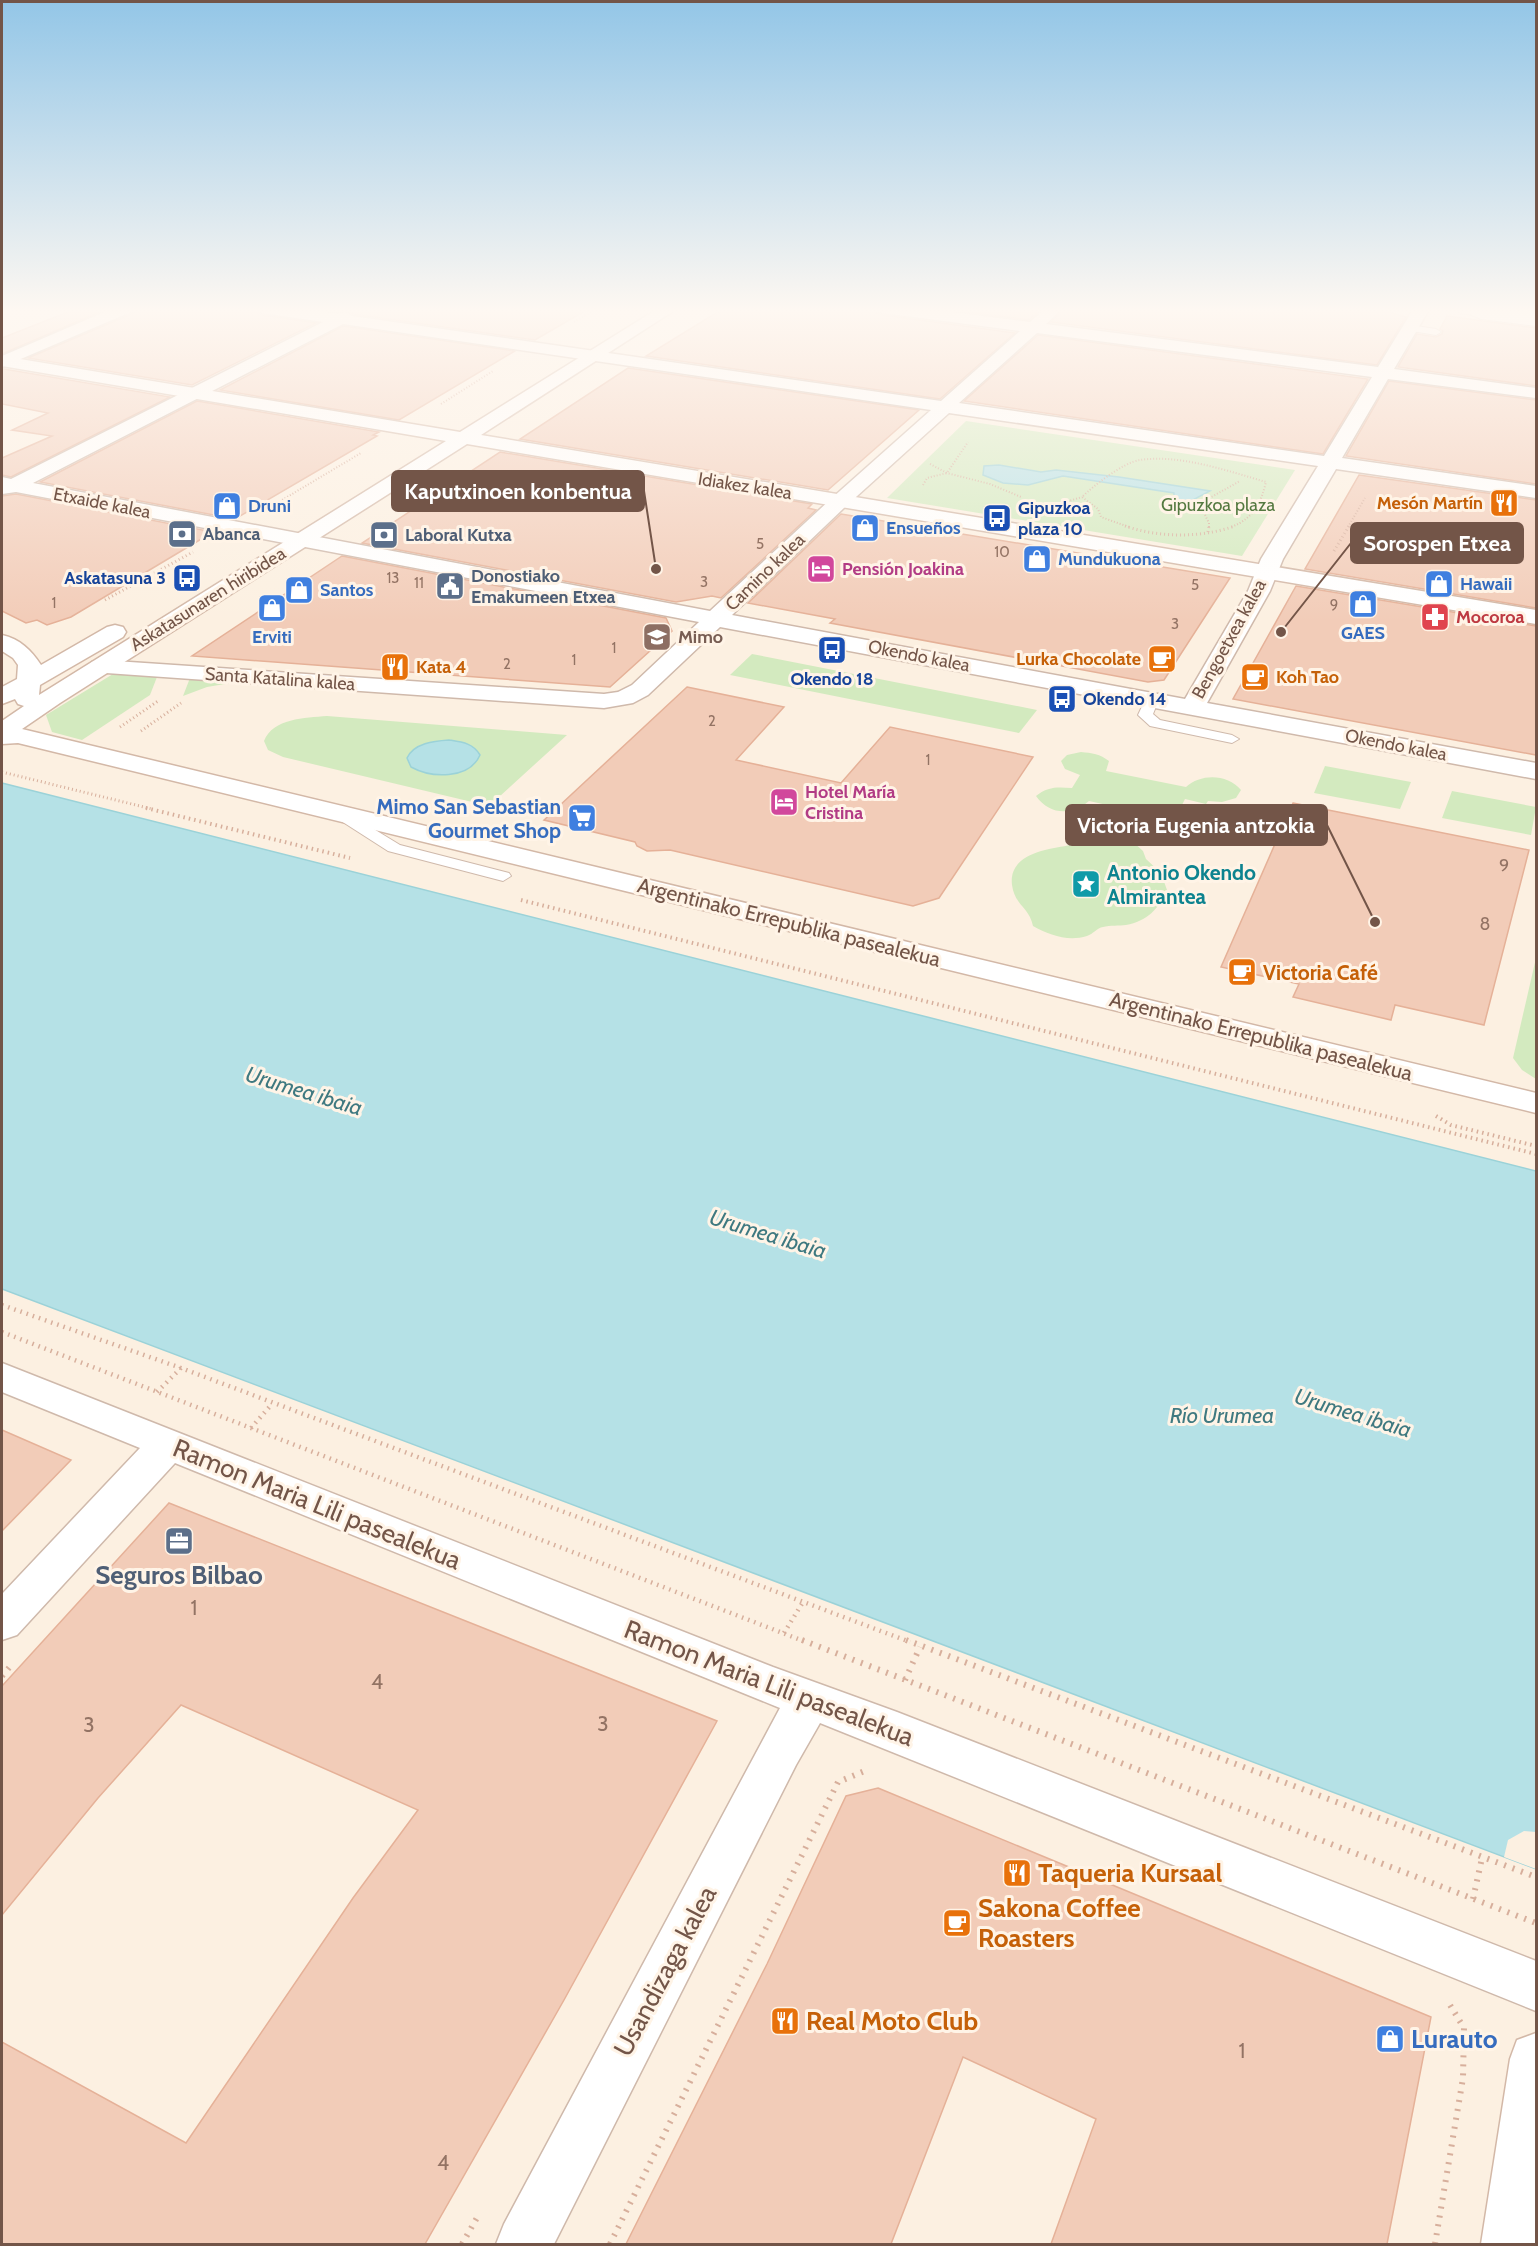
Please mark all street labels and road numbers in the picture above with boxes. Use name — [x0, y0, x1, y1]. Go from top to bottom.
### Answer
street label: Idiakez kalea — [696, 468, 794, 504]
street label: Etxaide kalea — [52, 483, 153, 523]
street label: Camino kalea — [721, 528, 810, 615]
street label: Askatasunaren hiribidea — [126, 542, 290, 656]
street label: Bengoetxea kalea — [1187, 575, 1271, 702]
street label: Okendo kalea — [866, 635, 972, 677]
street label: Santa Katalina kalea — [204, 663, 356, 695]
street label: Okendo kalea — [1343, 724, 1449, 766]
street label: Argentinako Errepublika pasealekua — [635, 872, 943, 972]
street label: Argentinako Errepublika pasealekua — [1107, 986, 1415, 1086]
street label: Ramon Maria Lili pasealekua — [168, 1432, 466, 1577]
street label: Ramon Maria Lili pasealekua — [620, 1613, 919, 1753]
street label: Usandizaga kalea — [607, 1880, 724, 2062]

